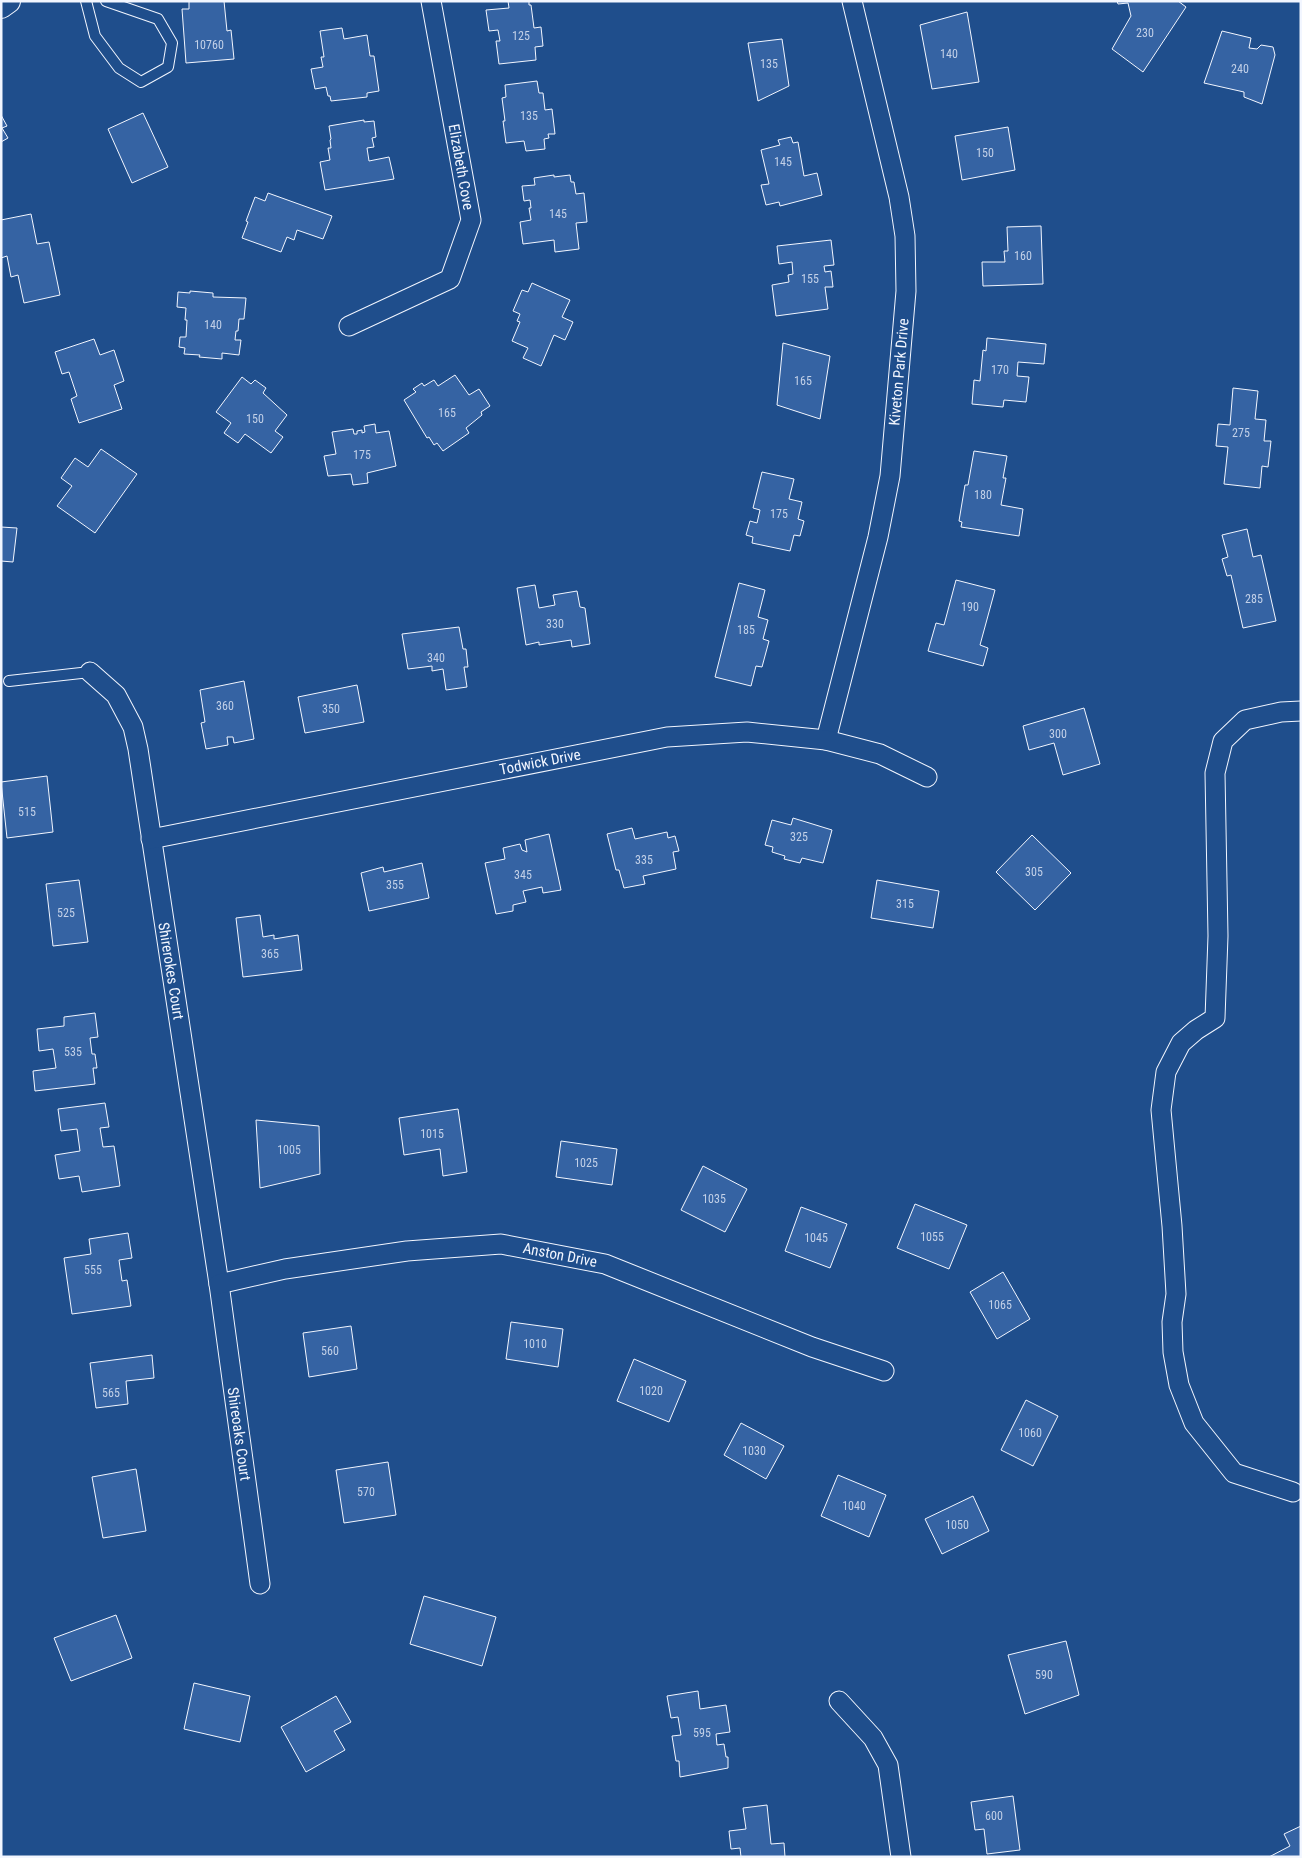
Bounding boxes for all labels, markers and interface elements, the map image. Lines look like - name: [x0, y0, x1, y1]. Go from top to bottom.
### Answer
- house number: 230: [1136, 26, 1154, 40]
- house number: 125: [512, 29, 530, 43]
- house number: 10760: [194, 38, 224, 52]
- house number: 140: [940, 47, 958, 61]
- house number: 135: [760, 57, 778, 71]
- house number: 240: [1231, 62, 1249, 76]
- house number: 135: [520, 109, 538, 123]
- street label: Elizabeth Cove: [445, 123, 477, 211]
- house number: 150: [976, 146, 994, 160]
- house number: 145: [774, 155, 792, 169]
- house number: 145: [549, 207, 567, 221]
- house number: 160: [1014, 249, 1032, 263]
- house number: 155: [801, 272, 819, 286]
- house number: 140: [204, 318, 222, 332]
- street label: Kiveton Park Drive: [885, 318, 913, 426]
- house number: 170: [991, 363, 1009, 377]
- house number: 165: [794, 374, 812, 388]
- house number: 165: [438, 406, 456, 420]
- house number: 150: [246, 412, 264, 426]
- house number: 275: [1232, 426, 1250, 440]
- house number: 175: [353, 448, 371, 462]
- house number: 180: [974, 488, 992, 502]
- house number: 175: [770, 507, 788, 521]
- house number: 285: [1245, 592, 1263, 606]
- house number: 190: [961, 600, 979, 614]
- house number: 330: [546, 617, 564, 631]
- house number: 185: [737, 623, 755, 637]
- house number: 340: [427, 651, 445, 665]
- house number: 360: [216, 699, 234, 713]
- house number: 350: [322, 702, 340, 716]
- house number: 300: [1049, 727, 1067, 741]
- street label: Todwick Drive: [498, 745, 582, 779]
- house number: 515: [18, 805, 36, 819]
- house number: 325: [790, 830, 808, 844]
- house number: 335: [635, 853, 653, 867]
- house number: 305: [1025, 865, 1043, 879]
- house number: 345: [514, 868, 532, 882]
- house number: 355: [386, 878, 404, 892]
- house number: 315: [896, 897, 914, 911]
- house number: 525: [57, 906, 75, 920]
- street label: Shirerokes Court: [154, 921, 188, 1021]
- house number: 365: [261, 947, 279, 961]
- house number: 535: [64, 1045, 82, 1059]
- house number: 1015: [420, 1127, 444, 1141]
- house number: 1005: [277, 1143, 301, 1157]
- house number: 1025: [574, 1156, 598, 1170]
- house number: 1035: [702, 1192, 726, 1206]
- house number: 1055: [920, 1230, 944, 1244]
- house number: 1045: [804, 1231, 828, 1245]
- street label: Anston Drive: [521, 1239, 599, 1271]
- house number: 555: [84, 1263, 102, 1277]
- house number: 1065: [988, 1298, 1012, 1312]
- house number: 1010: [523, 1337, 547, 1351]
- house number: 560: [321, 1344, 339, 1358]
- house number: 1020: [639, 1384, 663, 1398]
- house number: 565: [102, 1386, 120, 1400]
- street label: Shireoaks Court: [224, 1386, 254, 1482]
- house number: 1060: [1018, 1426, 1042, 1440]
- house number: 1030: [742, 1444, 766, 1458]
- house number: 570: [357, 1485, 375, 1499]
- house number: 1040: [842, 1499, 866, 1513]
- house number: 1050: [945, 1518, 969, 1532]
- house number: 590: [1035, 1668, 1053, 1682]
- house number: 595: [693, 1726, 711, 1740]
- house number: 600: [985, 1809, 1003, 1823]

